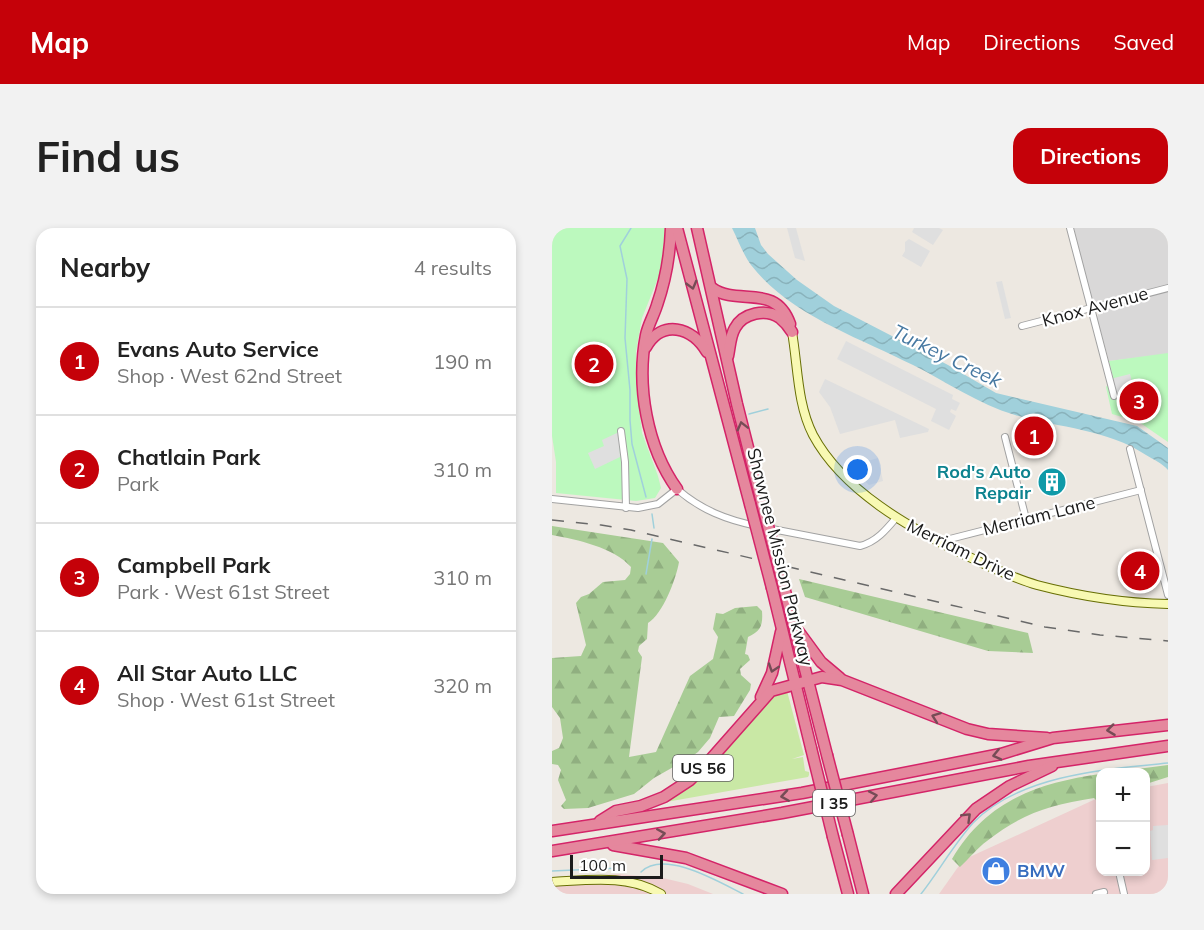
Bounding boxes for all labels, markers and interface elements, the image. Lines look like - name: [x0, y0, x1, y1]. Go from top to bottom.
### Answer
- text: Map: [30, 25, 89, 60]
- text: Map: [907, 29, 950, 55]
- text: Directions: [983, 29, 1080, 55]
- text: Saved: [1113, 29, 1174, 55]
- button: Directions: [1013, 128, 1168, 184]
- text: Find us: [36, 130, 180, 183]
- text: Nearby: [60, 251, 150, 284]
- text: 4 results: [414, 255, 492, 280]
- one-way arrow: [685, 279, 698, 289]
- street label: Knox Avenue: [1039, 281, 1151, 332]
- water label: Turkey Creek: [888, 318, 1007, 393]
- text: Evans Auto Service: [117, 335, 319, 363]
- pin: 2: [574, 342, 614, 386]
- text: 1: [74, 349, 86, 374]
- text: 190 m: [433, 349, 492, 374]
- text: Shop · West 62nd Street: [117, 363, 342, 388]
- pin: 3: [1120, 378, 1158, 423]
- pin: 1: [1014, 414, 1054, 458]
- one-way arrow: [737, 421, 750, 431]
- text: Chatlain Park: [117, 443, 260, 471]
- street label: Shawnee Mission Parkway: [742, 446, 819, 669]
- your location: [843, 455, 872, 484]
- text: 2: [74, 457, 86, 482]
- text: 310 m: [433, 457, 492, 482]
- place label: Rod's Auto Repair: [937, 460, 1032, 504]
- building icon: Rod's Auto Repair: [1036, 466, 1068, 498]
- text: Park: [117, 471, 159, 496]
- street label: Merriam Lane: [980, 490, 1097, 541]
- street label: Merriam Drive: [903, 513, 1019, 586]
- pin: 4: [1120, 548, 1160, 594]
- text: Campbell Park: [117, 551, 271, 579]
- text: 3: [74, 565, 86, 590]
- text: 310 m: [433, 565, 492, 590]
- text: Park · West 61st Street: [117, 579, 330, 604]
- text: All Star Auto LLC: [117, 659, 298, 687]
- one-way arrow: [768, 662, 780, 673]
- text: 4: [74, 673, 86, 698]
- text: 320 m: [433, 673, 492, 698]
- text: Shop · West 61st Street: [117, 687, 335, 712]
- one-way arrow: [931, 712, 942, 724]
- one-way arrow: [1106, 724, 1115, 736]
- one-way arrow: [992, 747, 1002, 760]
- road number: US 56: [673, 755, 733, 781]
- map controls: [1096, 768, 1150, 876]
- button: +: [1096, 768, 1150, 822]
- one-way arrow: [781, 789, 790, 801]
- road number: I 35: [813, 790, 855, 816]
- one-way arrow: [868, 790, 878, 803]
- one-way arrow: [959, 814, 970, 825]
- button: −: [1096, 822, 1150, 876]
- one-way arrow: [656, 828, 665, 840]
- scale bar: [570, 852, 663, 880]
- text: 100 m: [579, 855, 626, 875]
- shop icon: BMW: [980, 855, 1012, 887]
- place label: BMW: [1017, 859, 1065, 882]

